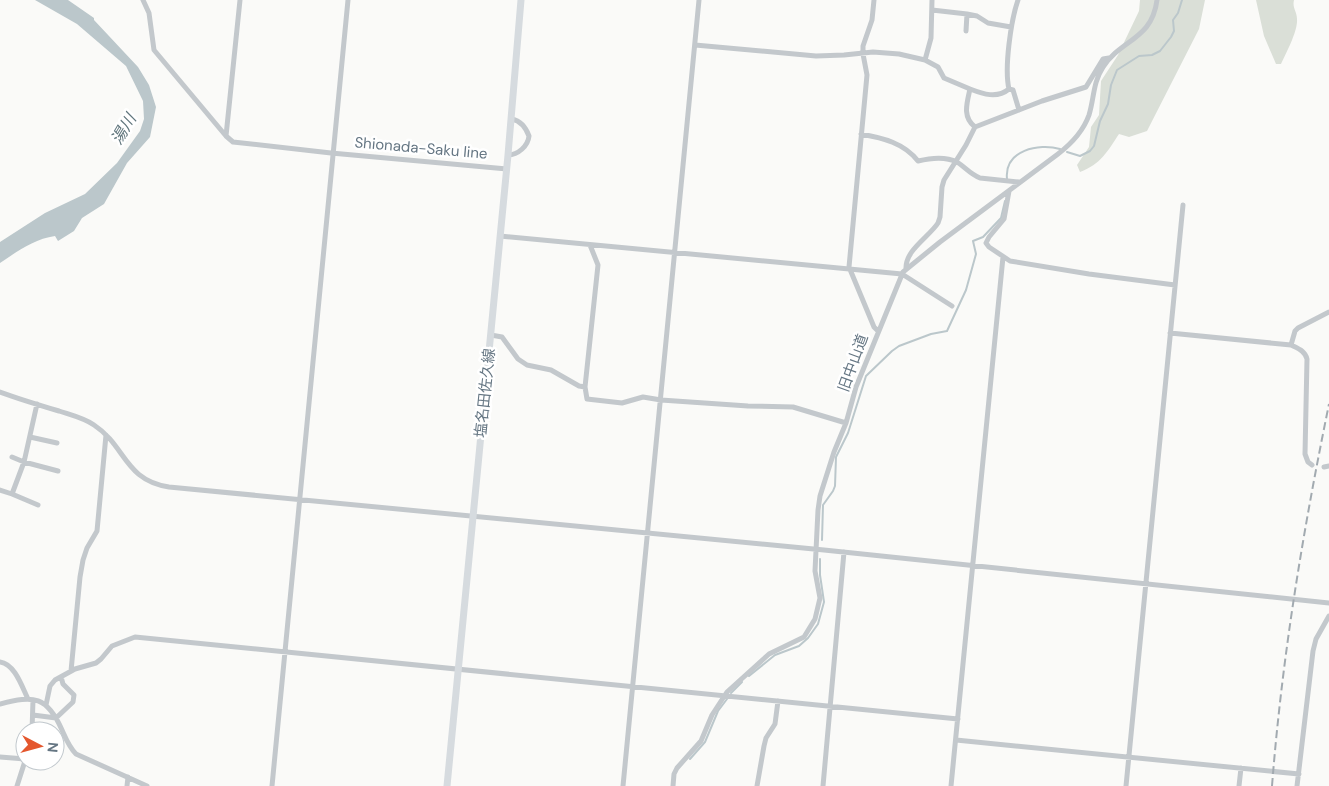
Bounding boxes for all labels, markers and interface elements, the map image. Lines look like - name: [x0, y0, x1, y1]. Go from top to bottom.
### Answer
- water label: 湯川: [106, 108, 142, 148]
- street label: Shionada-Saku line: [354, 132, 488, 164]
- street label: 旧中山道: [833, 331, 873, 395]
- street label: 塩名田佐久線: [470, 347, 500, 439]
- north arrow: [15, 721, 65, 771]
- text: N: [43, 741, 62, 753]

